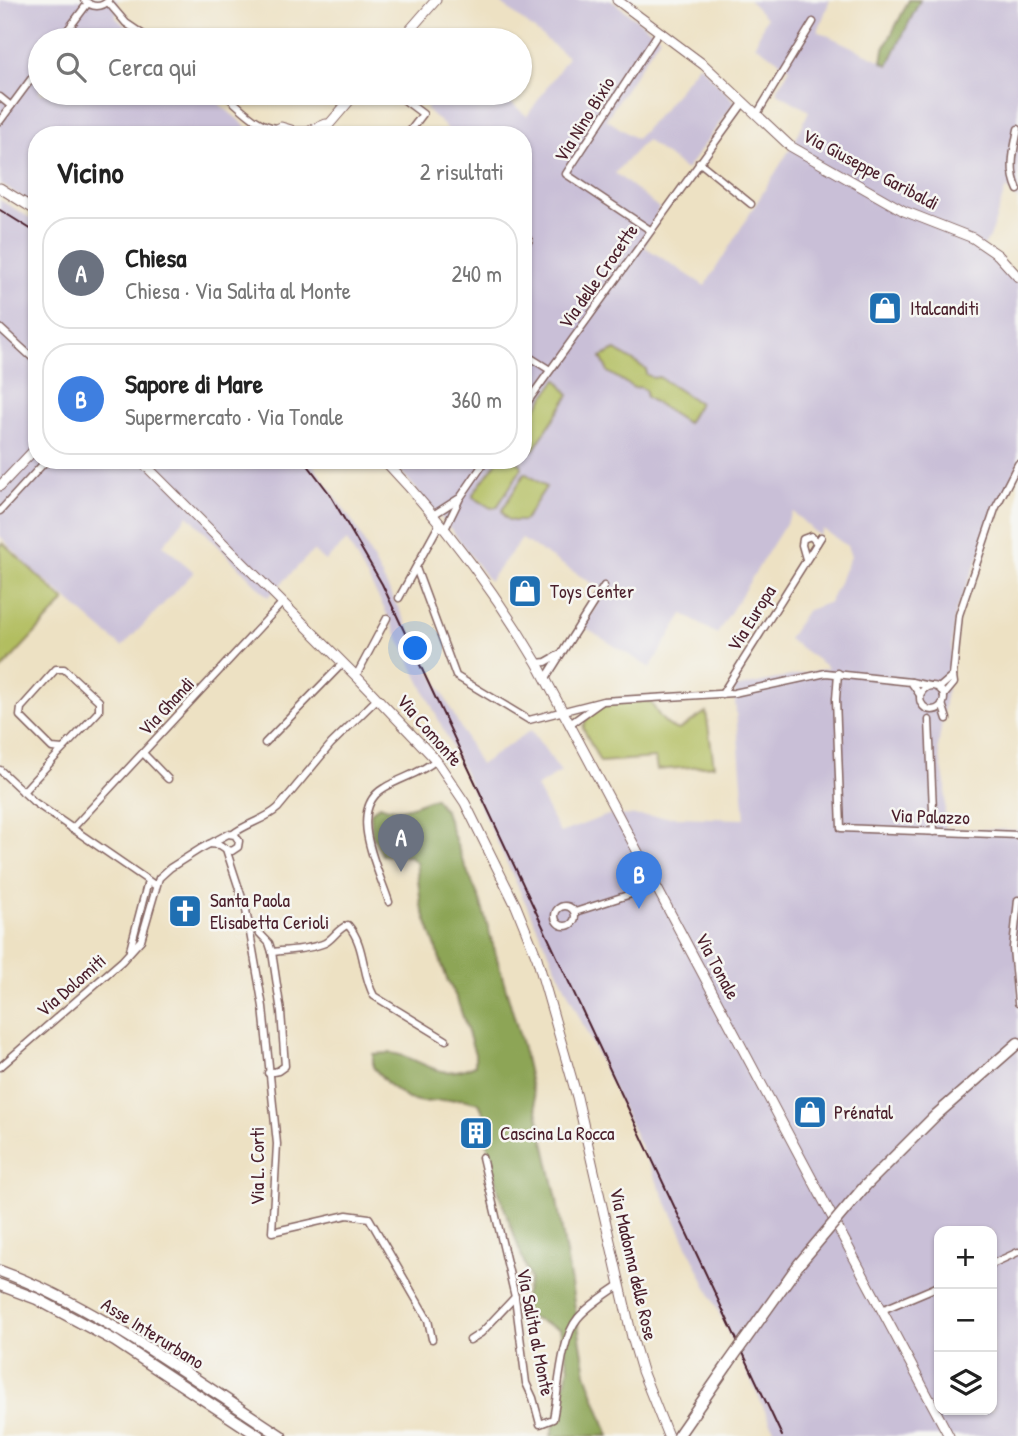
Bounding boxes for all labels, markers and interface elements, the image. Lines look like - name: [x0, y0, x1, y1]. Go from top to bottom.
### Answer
- search box: [28, 28, 532, 105]
- icon: search: [52, 48, 90, 86]
- text: Cerca qui: [108, 49, 197, 84]
- street label: Via Nino Bixio: [548, 71, 621, 167]
- street label: Via Giuseppe Garibaldi: [798, 122, 944, 216]
- text: Vicino: [56, 152, 124, 192]
- text: 2 risultati: [420, 156, 504, 187]
- street label: Via delle Crocette: [552, 218, 644, 334]
- text: Chiesa: [125, 240, 187, 275]
- text: A: [75, 258, 87, 289]
- text: 240 m: [451, 258, 502, 289]
- text: Chiesa · Via Salita al Monte: [125, 275, 351, 306]
- shop icon: Italcanditi: [866, 289, 904, 327]
- place label: Italcanditi: [910, 295, 979, 321]
- text: Sapore di Mare: [125, 366, 263, 401]
- text: B: [75, 384, 87, 415]
- text: 360 m: [451, 384, 502, 415]
- text: Supermercato · Via Tonale: [125, 401, 344, 432]
- shop icon: Toys Center: [506, 572, 544, 610]
- place label: Toys Center: [550, 578, 635, 604]
- street label: Via Europa: [721, 580, 782, 656]
- your location: [398, 631, 432, 665]
- street label: Via Ghandi: [132, 671, 200, 741]
- street label: Via Comonte: [391, 688, 469, 772]
- street label: Via Palazzo: [890, 802, 971, 830]
- pin: A: [378, 814, 424, 872]
- pin: B: [616, 851, 662, 909]
- place label: Santa Paola Elisabetta Cerioli: [210, 887, 329, 935]
- church icon: Santa Paola Elisabetta Cerioli: [166, 892, 204, 930]
- street label: Via Tonale: [690, 928, 747, 1004]
- street label: Via Dolomiti: [31, 948, 111, 1022]
- shop icon: Prénatal: [791, 1093, 829, 1131]
- place label: Prénatal: [834, 1099, 894, 1125]
- building icon: Cascina La Rocca: [457, 1114, 495, 1152]
- place label: Cascina La Rocca: [500, 1120, 615, 1146]
- street label: Via L. Corti: [244, 1127, 270, 1205]
- street label: Via Madonna delle Rose: [604, 1185, 664, 1343]
- map controls: [934, 1226, 997, 1415]
- button: +: [934, 1226, 997, 1289]
- street label: Via Salita al Monte: [511, 1266, 561, 1398]
- button: −: [934, 1289, 997, 1352]
- street label: Asse Interurbano: [97, 1291, 210, 1375]
- button: layers: [934, 1352, 997, 1415]

